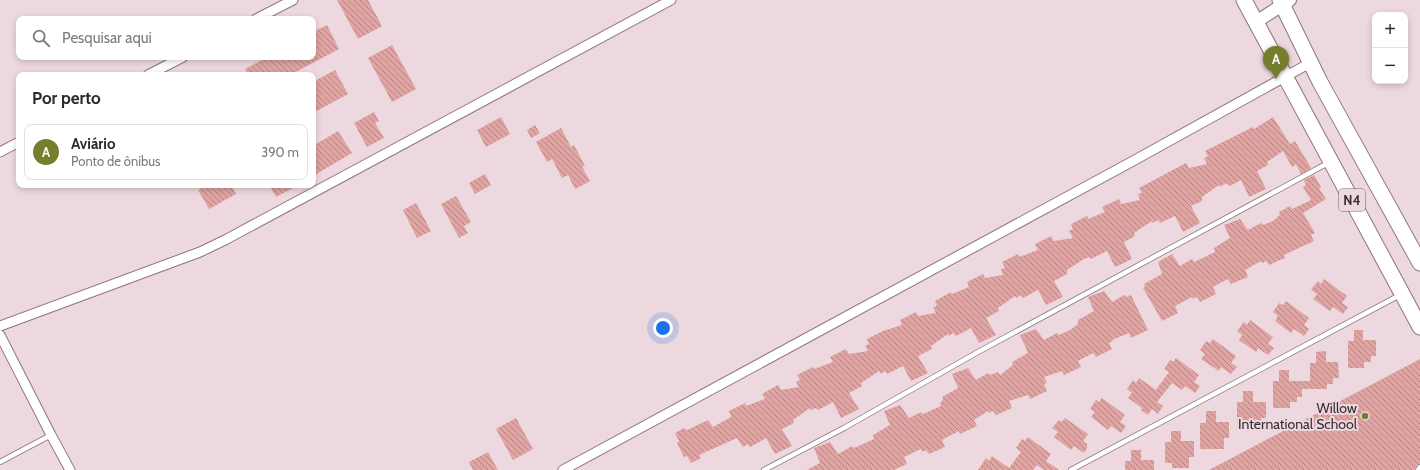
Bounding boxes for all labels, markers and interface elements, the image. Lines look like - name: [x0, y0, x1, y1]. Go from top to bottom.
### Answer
- map controls: [1372, 12, 1408, 84]
- button: +: [1372, 12, 1408, 48]
- search box: [16, 16, 316, 60]
- icon: search: [30, 27, 52, 49]
- text: Pesquisar aqui: [62, 29, 152, 47]
- pin: A: [1263, 46, 1289, 79]
- button: −: [1372, 48, 1408, 84]
- text: Por perto: [32, 88, 101, 108]
- text: Aviário: [71, 135, 115, 153]
- text: A: [42, 144, 50, 160]
- text: 390 m: [261, 144, 299, 160]
- text: Ponto de ônibus: [71, 153, 160, 169]
- road number: N4: [1339, 189, 1365, 211]
- your location: [653, 318, 673, 338]
- place label: Willow International School: [1238, 399, 1358, 433]
- marker: Willow International School: [1360, 411, 1370, 421]

